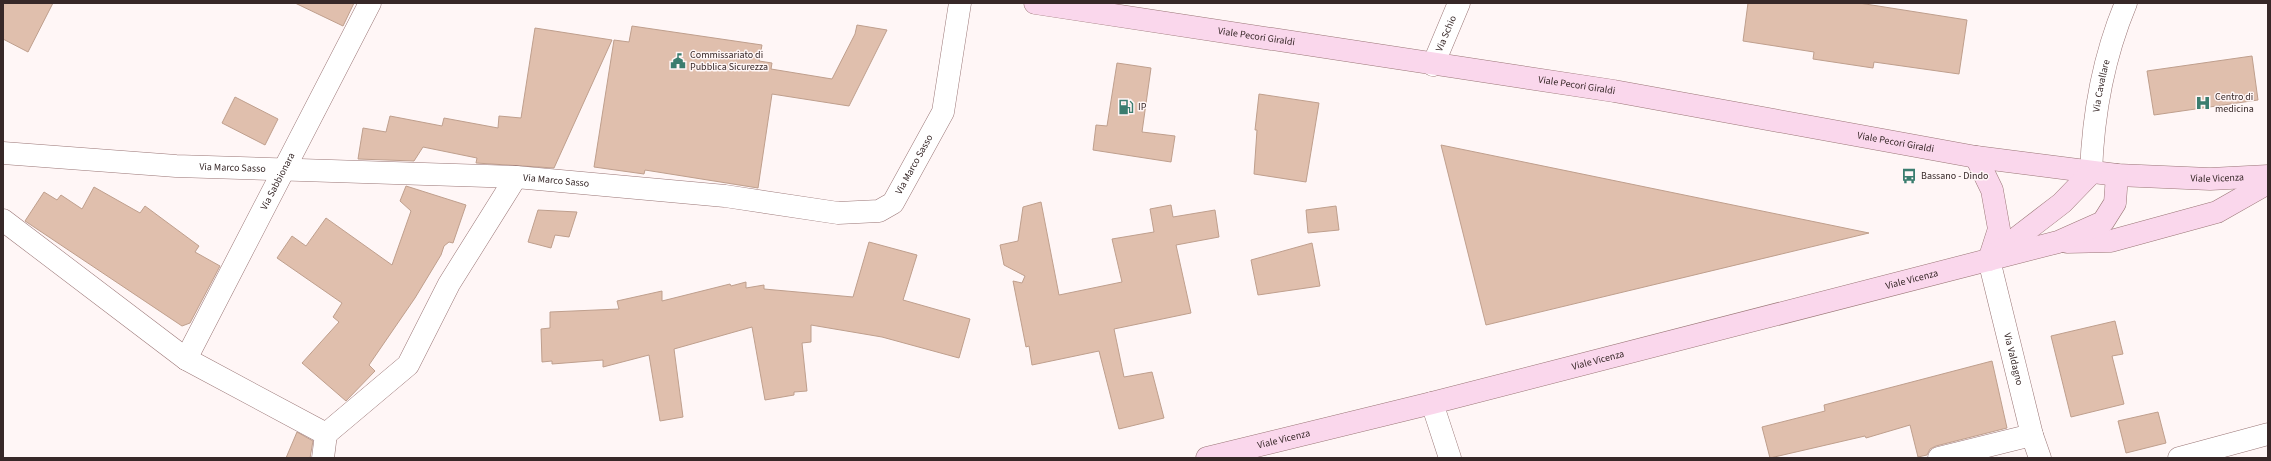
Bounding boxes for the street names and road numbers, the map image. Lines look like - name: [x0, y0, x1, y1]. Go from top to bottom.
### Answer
- street label: Via Schio: [1432, 13, 1460, 54]
- street label: Viale Pecori Giraldi: [1217, 24, 1296, 49]
- street label: Via Cavallare: [2089, 58, 2114, 113]
- street label: Viale Pecori Giraldi: [1537, 73, 1617, 98]
- street label: Viale Pecori Giraldi: [1856, 128, 1935, 156]
- street label: Via Marco Sasso: [892, 132, 936, 197]
- street label: Via Sabbionara: [257, 150, 298, 212]
- street label: Via Marco Sasso: [199, 160, 266, 176]
- street label: Viale Vicenza: [2190, 170, 2244, 186]
- street label: Via Marco Sasso: [522, 171, 590, 191]
- street label: Viale Vicenza: [1884, 266, 1940, 293]
- street label: Via Valdagno: [2000, 331, 2027, 387]
- street label: Viale Vicenza: [1570, 347, 1626, 374]
- street label: Viale Vicenza: [1256, 426, 1311, 452]

